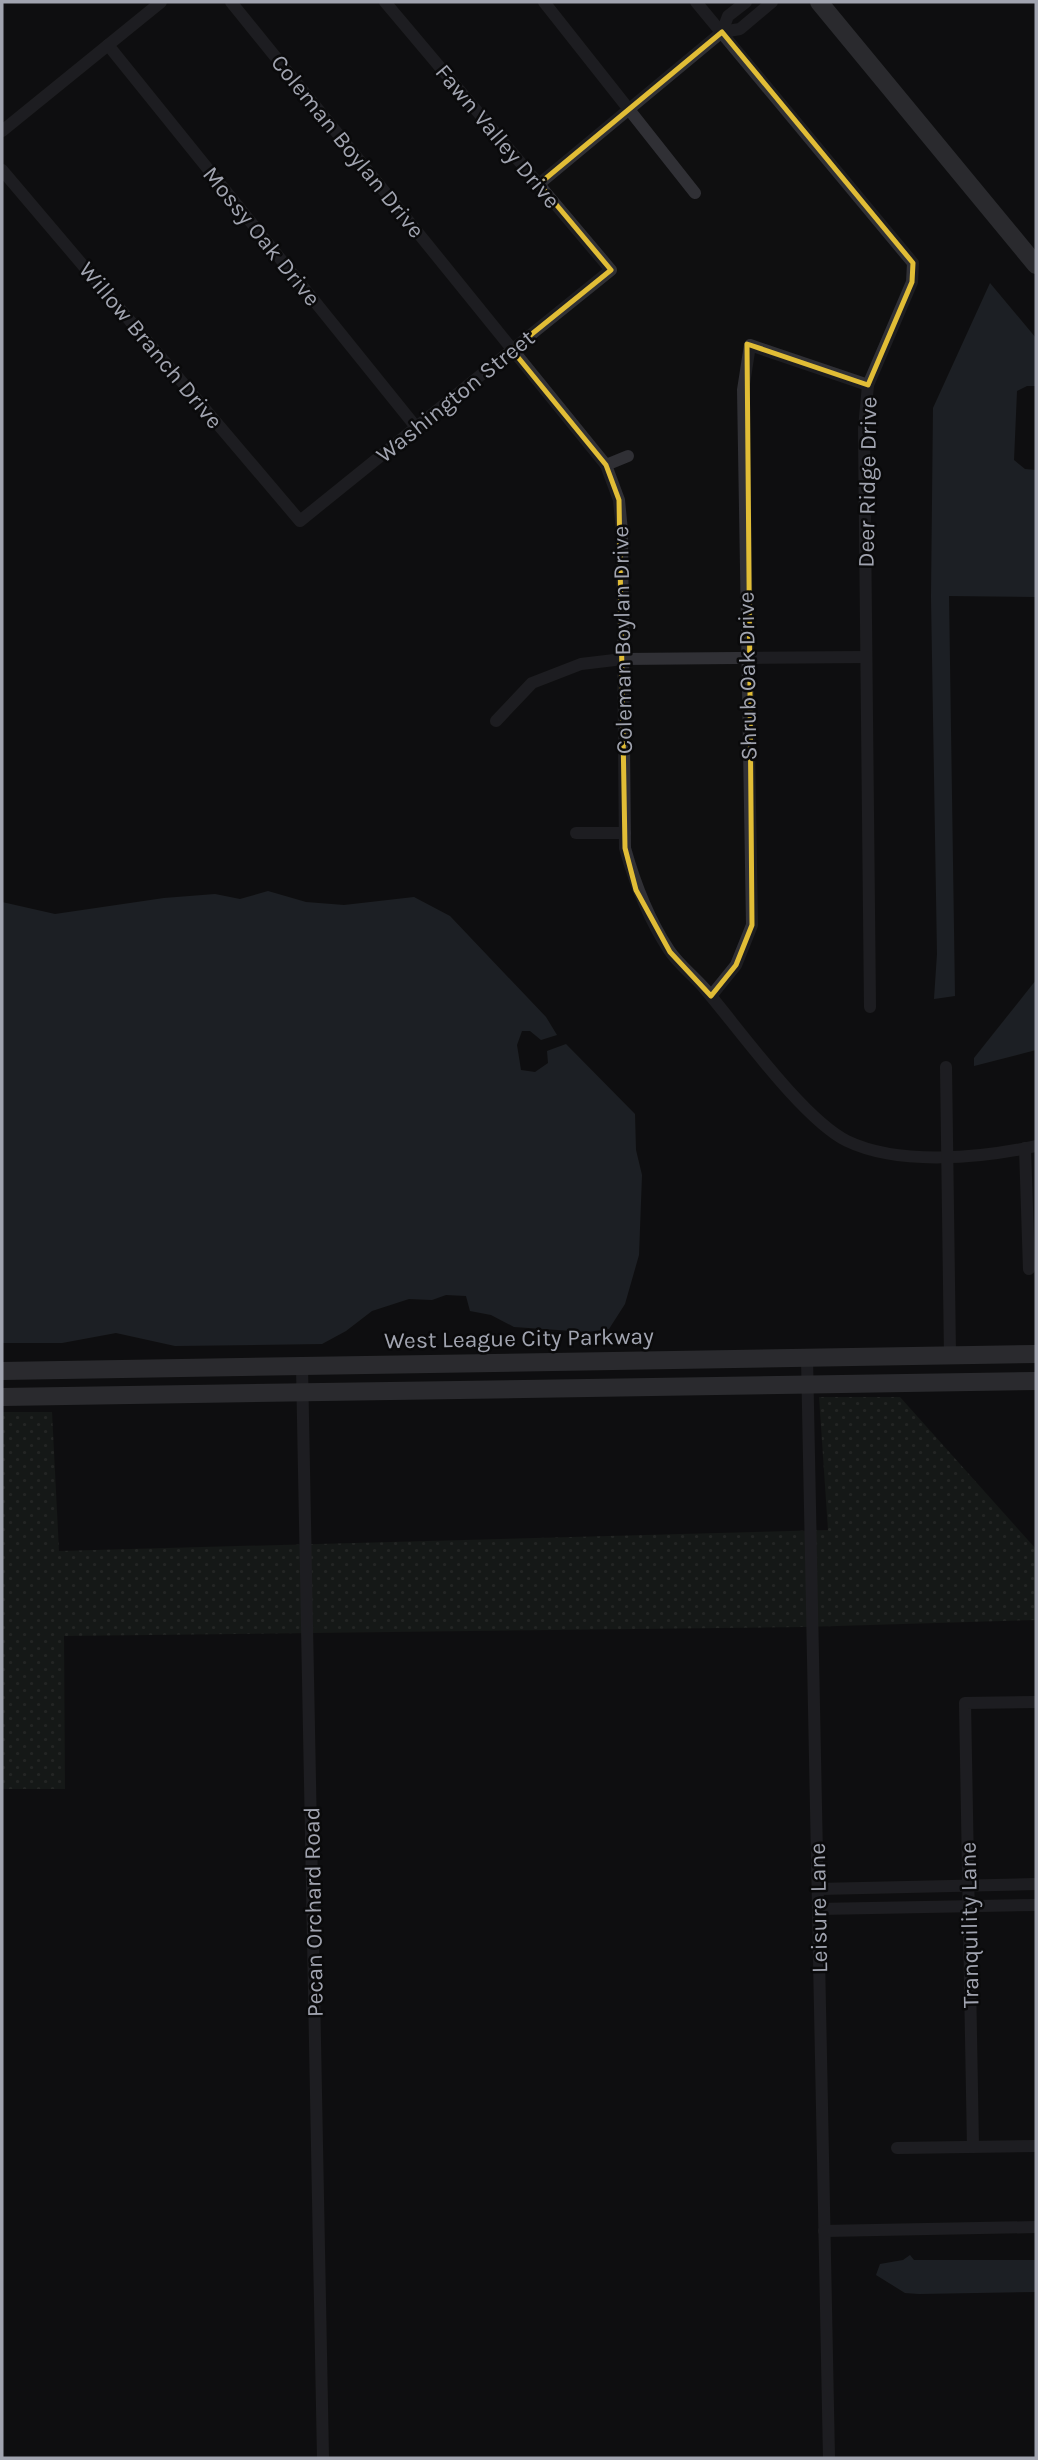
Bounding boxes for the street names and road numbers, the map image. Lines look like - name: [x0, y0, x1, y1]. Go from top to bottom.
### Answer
- street label: Coleman Boylan Drive: [265, 49, 430, 243]
- street label: Fawn Valley Drive: [430, 59, 566, 214]
- street label: Mossy Oak Drive: [197, 161, 326, 311]
- street label: Willow Branch Drive: [73, 257, 228, 434]
- street label: Washington Street: [371, 324, 540, 469]
- street label: Deer Ridge Drive: [853, 396, 882, 568]
- street label: Coleman Boylan Drive: [607, 526, 638, 754]
- street label: Shrub Oak Drive: [733, 591, 762, 761]
- street label: West League City Parkway: [384, 1323, 654, 1354]
- street label: Pecan Orchard Road: [298, 1807, 329, 2017]
- street label: Tranquility Lane: [955, 1842, 984, 2008]
- street label: Leisure Lane: [804, 1843, 833, 1973]

